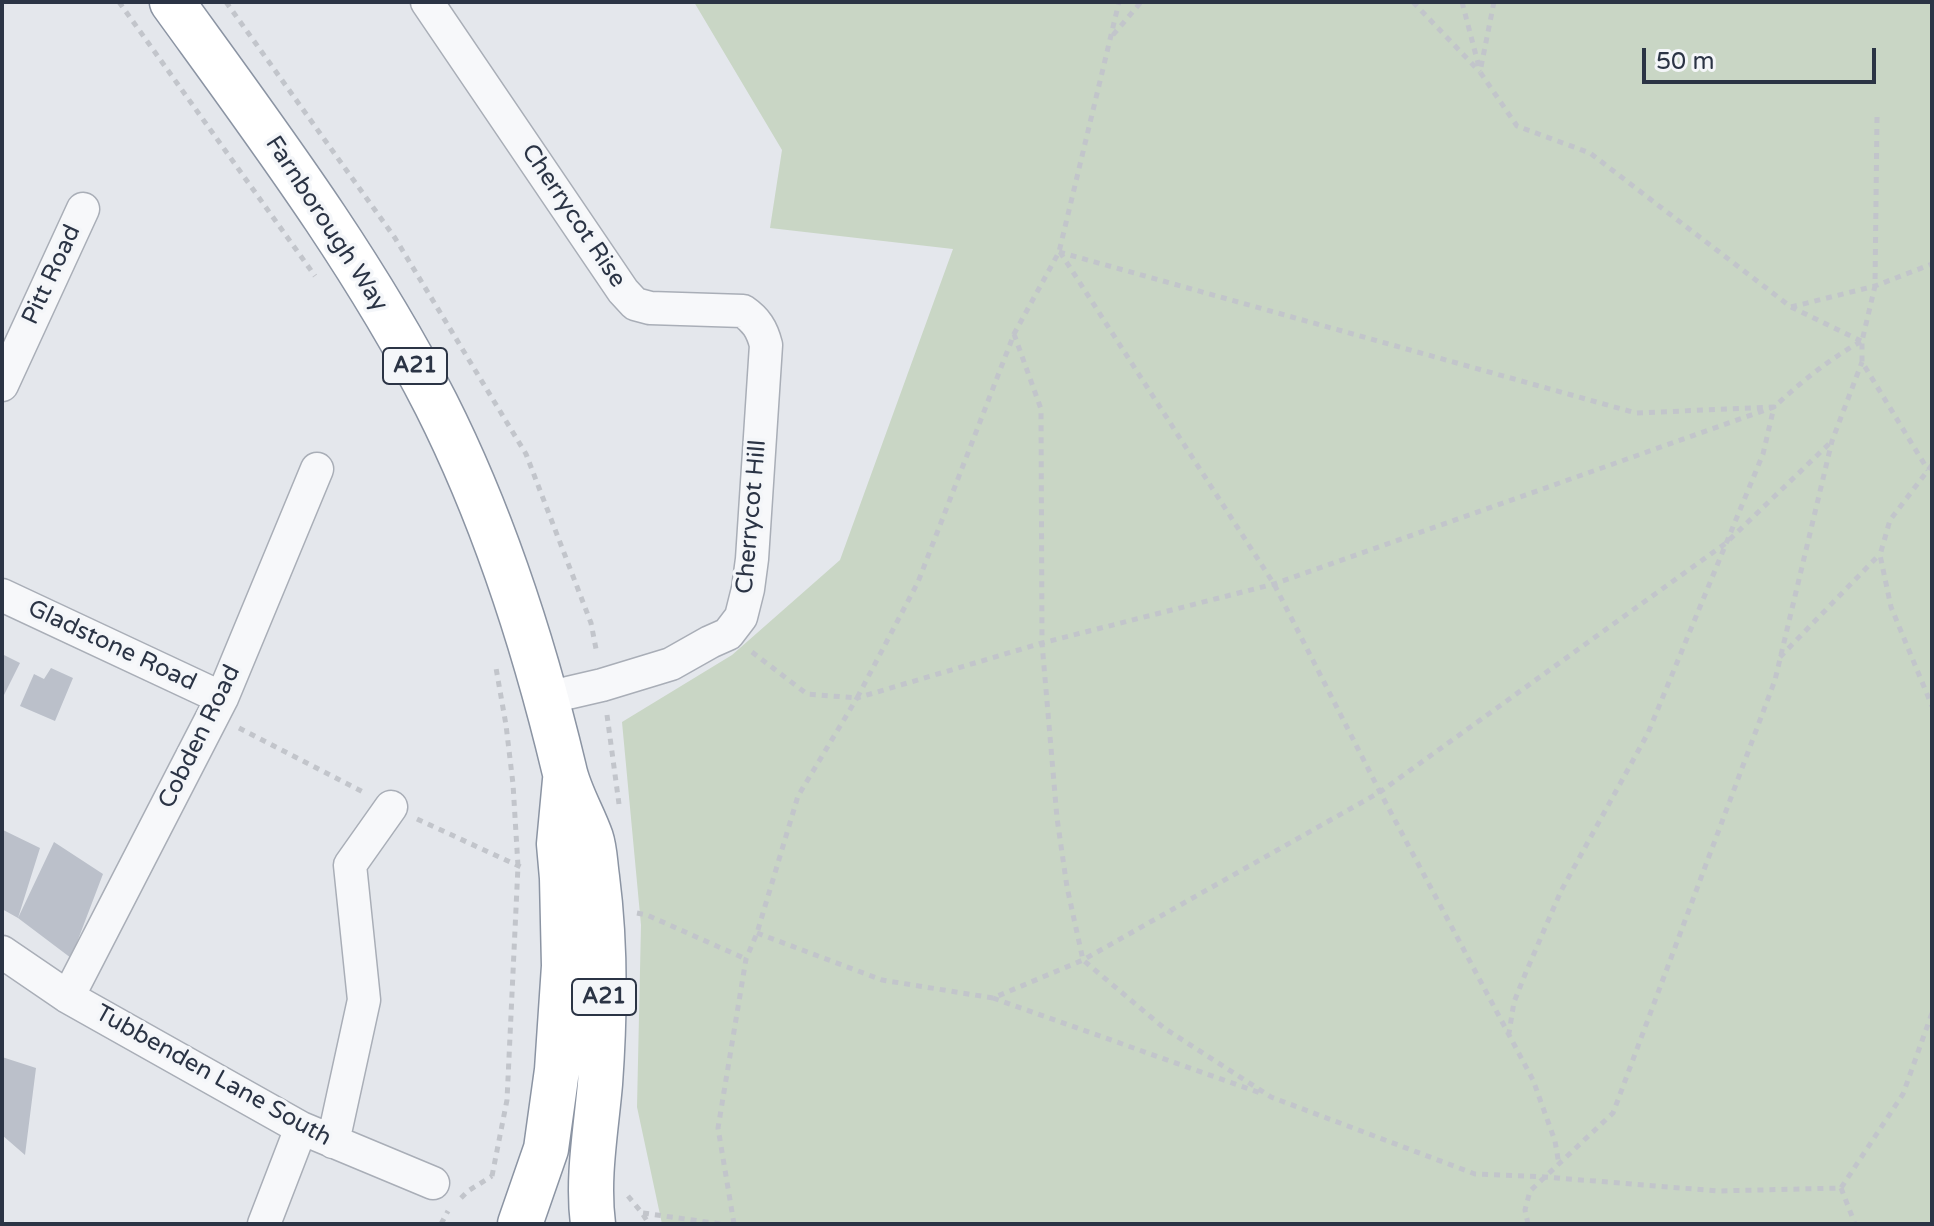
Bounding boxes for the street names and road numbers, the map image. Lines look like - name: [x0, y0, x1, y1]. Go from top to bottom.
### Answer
- street label: Farnborough Way: [259, 131, 393, 317]
- street label: Cherrycot Rise: [514, 139, 632, 293]
- street label: Pitt Road: [16, 221, 88, 329]
- road number: A21: [383, 348, 447, 384]
- street label: Cherrycot Hill: [731, 439, 773, 595]
- street label: Gladstone Road: [23, 594, 201, 698]
- street label: Cobden Road: [153, 661, 247, 813]
- road number: A21: [572, 979, 636, 1015]
- street label: Tubbenden Lane South: [90, 999, 336, 1153]

